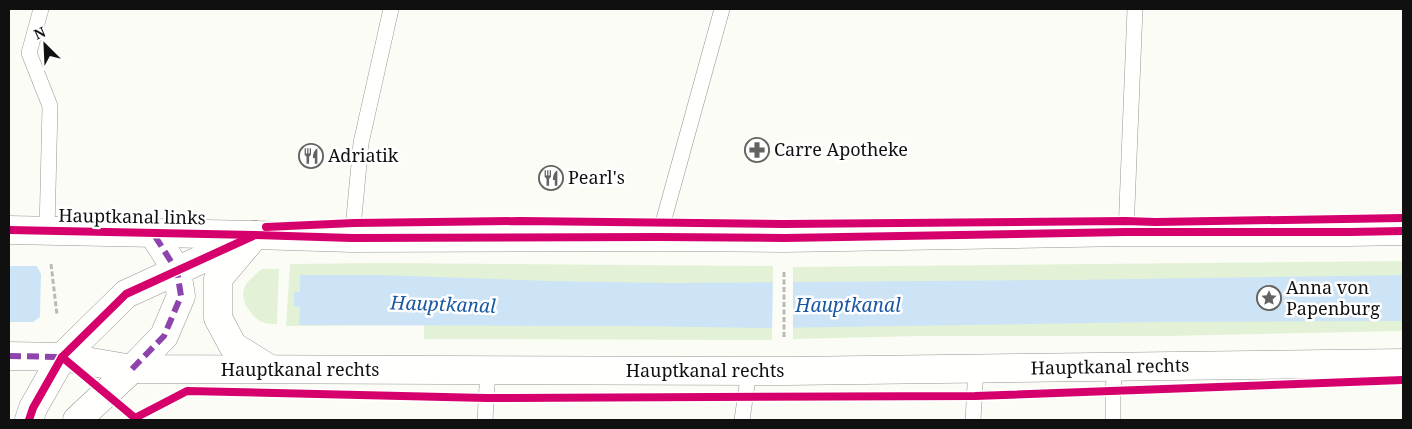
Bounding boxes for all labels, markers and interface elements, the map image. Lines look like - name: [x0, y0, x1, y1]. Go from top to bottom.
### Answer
- north arrow: [20, 20, 70, 70]
- text: N: [31, 22, 48, 44]
- pharmacy icon: Carre Apotheke: [744, 137, 770, 163]
- place label: Carre Apotheke: [774, 137, 908, 161]
- restaurant icon: Adriatik: [298, 143, 324, 169]
- place label: Adriatik: [328, 143, 399, 167]
- restaurant icon: Pearl's: [538, 165, 564, 191]
- place label: Pearl's: [568, 165, 625, 189]
- street label: Hauptkanal links: [58, 203, 206, 229]
- place label: Anna von Papenburg: [1286, 275, 1380, 320]
- place icon: Anna von Papenburg: [1256, 285, 1282, 311]
- water label: Hauptkanal: [389, 289, 496, 319]
- water label: Hauptkanal: [794, 292, 901, 318]
- street label: Hauptkanal rechts: [1030, 353, 1190, 379]
- street label: Hauptkanal rechts: [221, 357, 379, 381]
- street label: Hauptkanal rechts: [626, 358, 784, 382]

